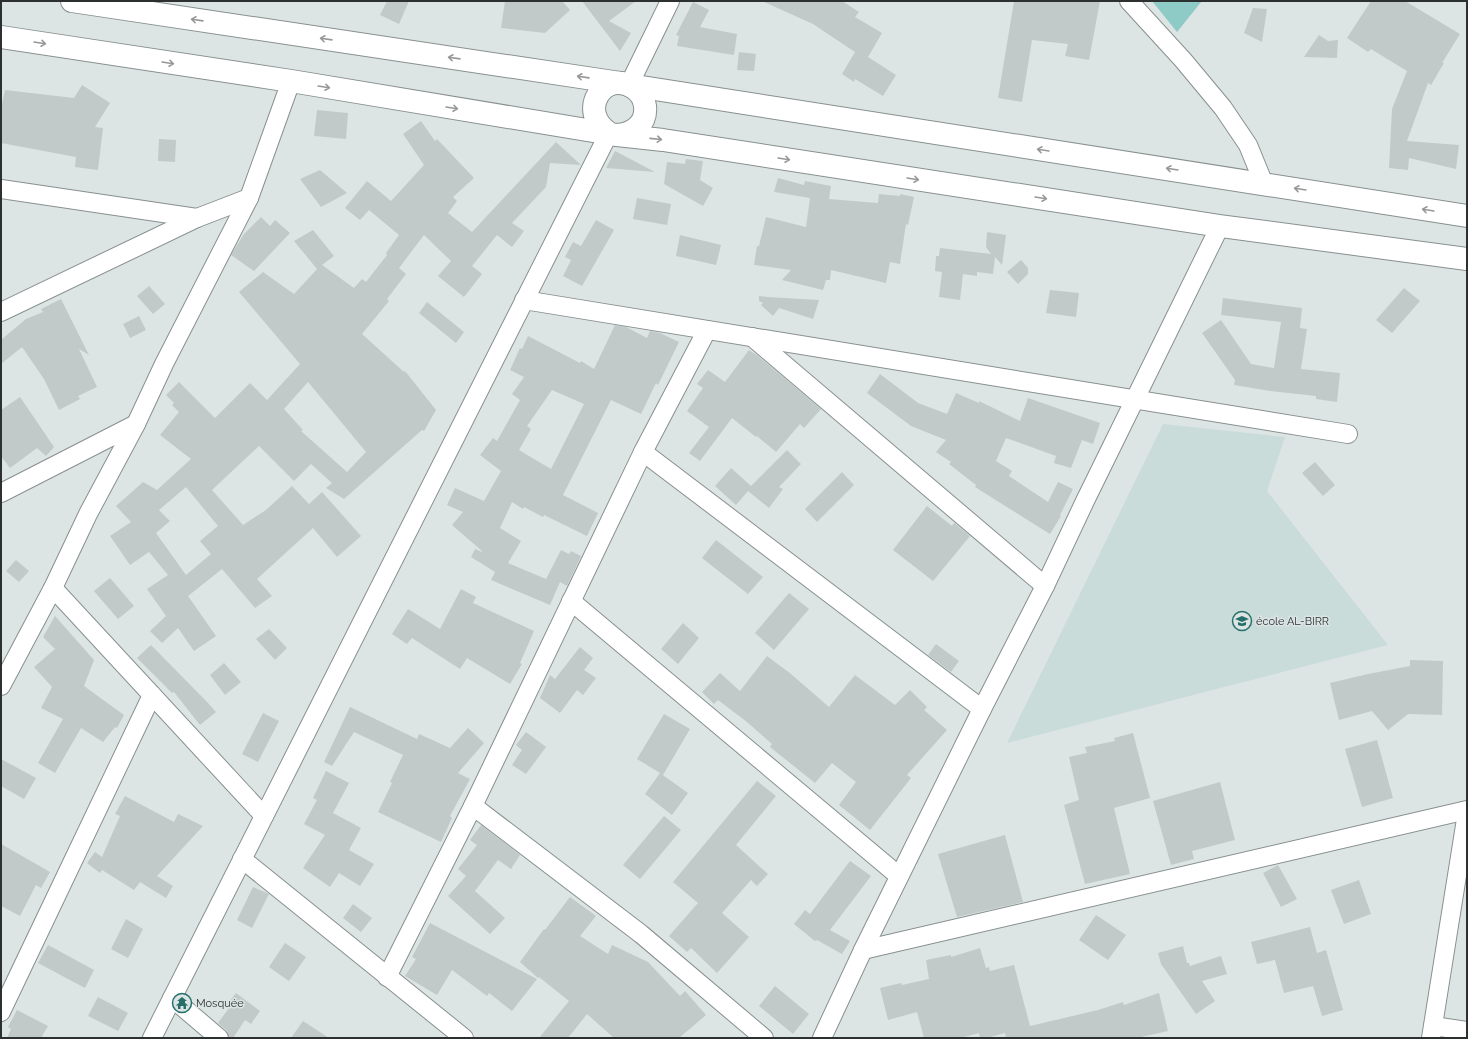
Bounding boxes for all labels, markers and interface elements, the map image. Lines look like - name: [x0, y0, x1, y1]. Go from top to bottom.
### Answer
- one-way arrow: [191, 16, 204, 24]
- one-way arrow: [320, 35, 333, 43]
- one-way arrow: [33, 39, 46, 47]
- one-way arrow: [448, 54, 461, 62]
- one-way arrow: [161, 59, 174, 67]
- one-way arrow: [577, 73, 590, 81]
- one-way arrow: [317, 83, 330, 91]
- one-way arrow: [446, 104, 459, 112]
- one-way arrow: [649, 136, 662, 143]
- one-way arrow: [1037, 146, 1050, 154]
- one-way arrow: [777, 155, 790, 163]
- one-way arrow: [1166, 165, 1179, 173]
- one-way arrow: [906, 175, 919, 183]
- one-way arrow: [1294, 185, 1307, 193]
- one-way arrow: [1034, 194, 1047, 202]
- one-way arrow: [1422, 206, 1435, 214]
- school or university icon: école AL-BIRR: [1231, 610, 1253, 632]
- place label: école AL-BIRR: [1256, 615, 1329, 628]
- temple icon: Mosquée: [171, 992, 193, 1014]
- place label: Mosquée: [196, 997, 244, 1010]

